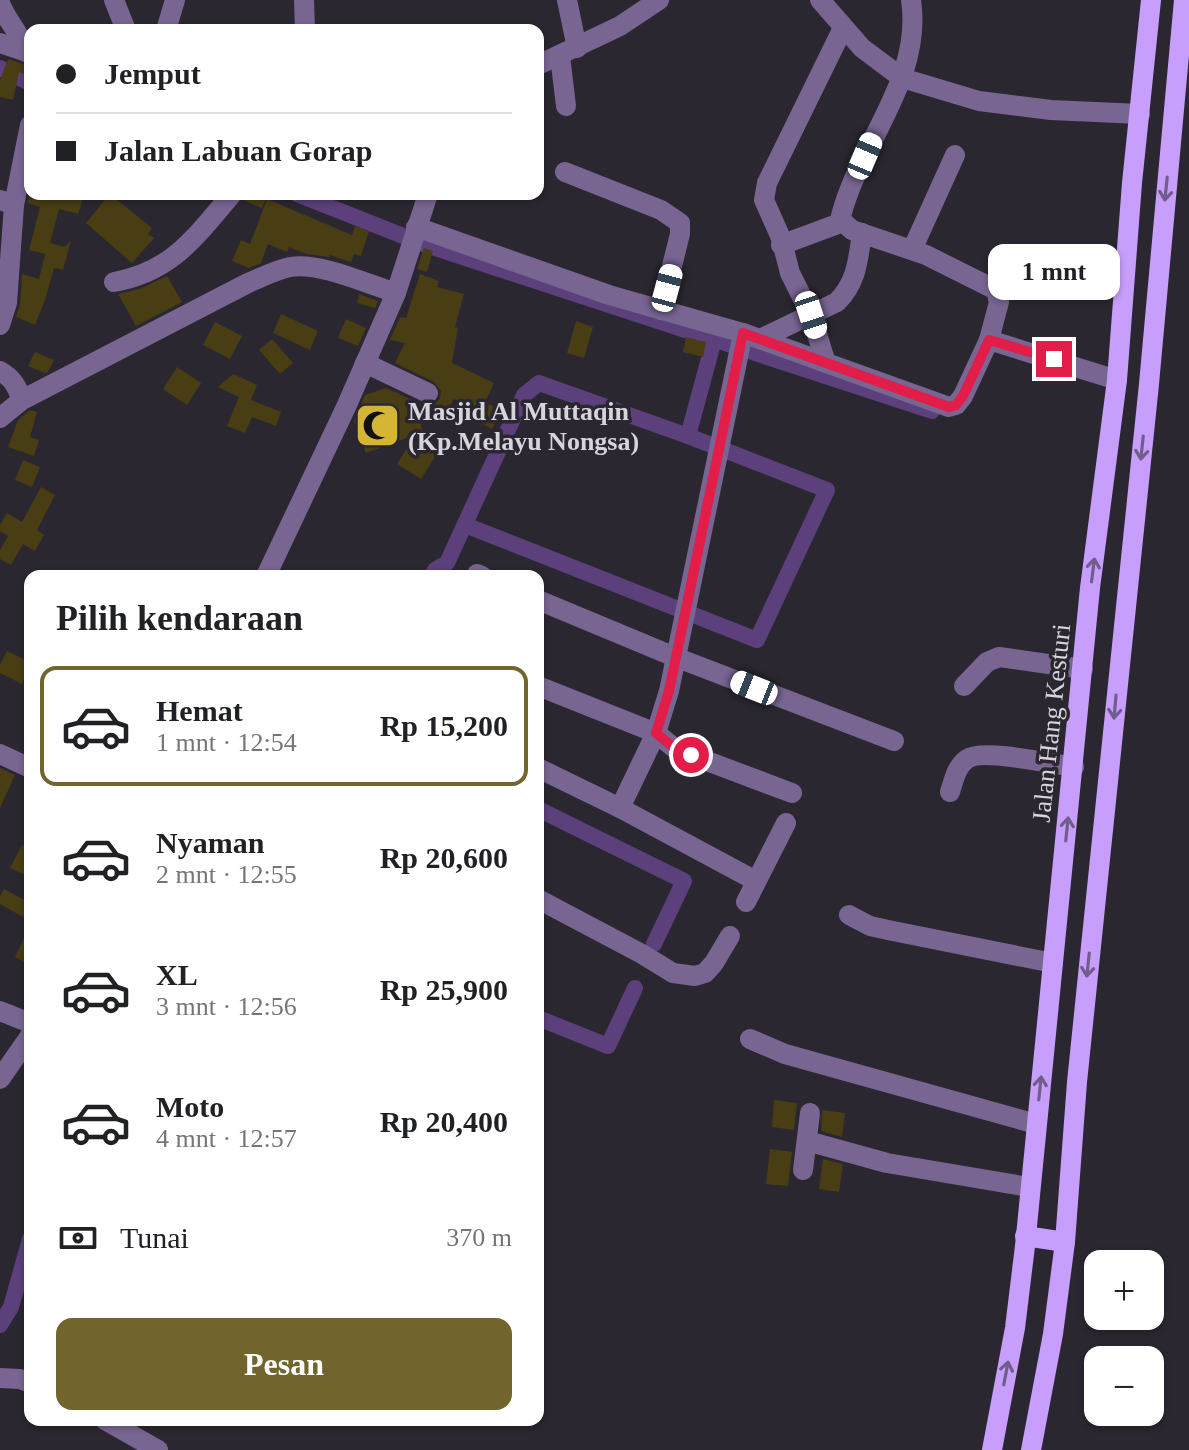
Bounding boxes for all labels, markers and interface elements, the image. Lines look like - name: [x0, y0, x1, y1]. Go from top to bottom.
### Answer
- text: Jemput: [104, 57, 201, 90]
- car: [845, 129, 885, 183]
- text: Jalan Labuan Gorap: [104, 134, 372, 167]
- one-way arrow: [1159, 175, 1174, 202]
- callout: 1 mnt: [988, 243, 1120, 299]
- text: 1 mnt: [1022, 257, 1086, 286]
- car: [649, 262, 685, 314]
- car: [792, 288, 830, 342]
- route end: [1036, 341, 1072, 377]
- place label: Masjid Al Muttaqin (Kp.Melayu Nongsa): [408, 397, 639, 456]
- mosque icon: Masjid Al Muttaqin (Kp.Melayu Nongsa): [353, 402, 401, 450]
- one-way arrow: [1134, 434, 1149, 461]
- one-way arrow: [1085, 557, 1100, 584]
- text: Pilih kendaraan: [56, 598, 303, 638]
- street label: Jalan Hang Kesturi: [1027, 622, 1076, 824]
- car: [727, 668, 781, 708]
- icon: car: [60, 690, 132, 762]
- one-way arrow: [1107, 693, 1122, 719]
- text: Hemat: [156, 694, 243, 727]
- text: Rp 15,200: [380, 709, 508, 742]
- text: 1 mnt · 12:54: [156, 728, 297, 757]
- route start: [673, 737, 709, 773]
- one-way arrow: [1060, 816, 1075, 843]
- icon: car: [60, 822, 132, 894]
- text: Nyaman: [156, 826, 264, 859]
- text: Rp 20,600: [380, 841, 508, 874]
- text: 2 mnt · 12:55: [156, 860, 297, 889]
- one-way arrow: [1081, 951, 1096, 978]
- icon: car: [60, 954, 132, 1026]
- text: XL: [156, 958, 198, 991]
- text: Rp 25,900: [380, 973, 508, 1006]
- text: 3 mnt · 12:56: [156, 992, 297, 1021]
- one-way arrow: [1033, 1075, 1048, 1101]
- icon: car: [60, 1086, 132, 1158]
- text: Moto: [156, 1090, 224, 1123]
- text: Rp 20,400: [380, 1105, 508, 1138]
- text: 4 mnt · 12:57: [156, 1124, 297, 1153]
- icon: cash: [56, 1216, 100, 1260]
- text: Tunai: [120, 1221, 189, 1254]
- text: 370 m: [446, 1223, 512, 1252]
- map controls: [1084, 1250, 1164, 1426]
- button: +: [1084, 1250, 1164, 1330]
- button: Pesan: [56, 1318, 512, 1410]
- button: −: [1084, 1346, 1164, 1426]
- one-way arrow: [1000, 1361, 1015, 1387]

